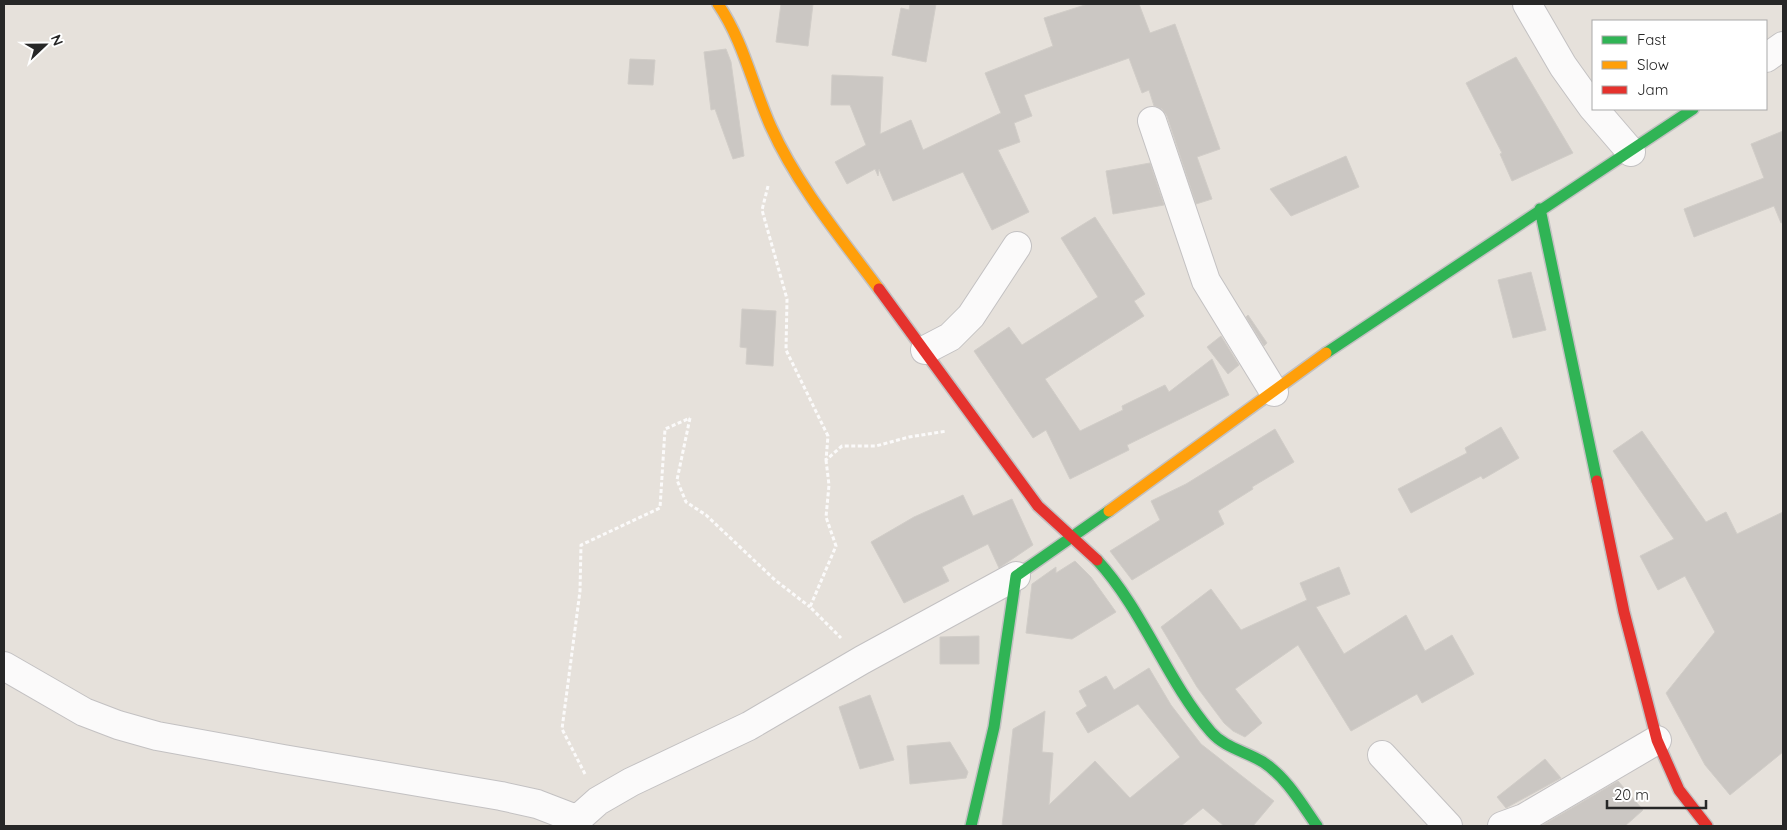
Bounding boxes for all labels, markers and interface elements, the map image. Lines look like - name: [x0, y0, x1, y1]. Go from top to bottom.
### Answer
- north arrow: [20, 20, 70, 70]
- legend: [1592, 20, 1767, 110]
- text: Fast: [1637, 30, 1666, 49]
- text: N: [47, 32, 67, 48]
- text: Slow: [1637, 55, 1669, 74]
- text: Jam: [1637, 80, 1668, 99]
- scale bar: [1607, 778, 1706, 810]
- text: 20 m: [1614, 785, 1649, 804]

